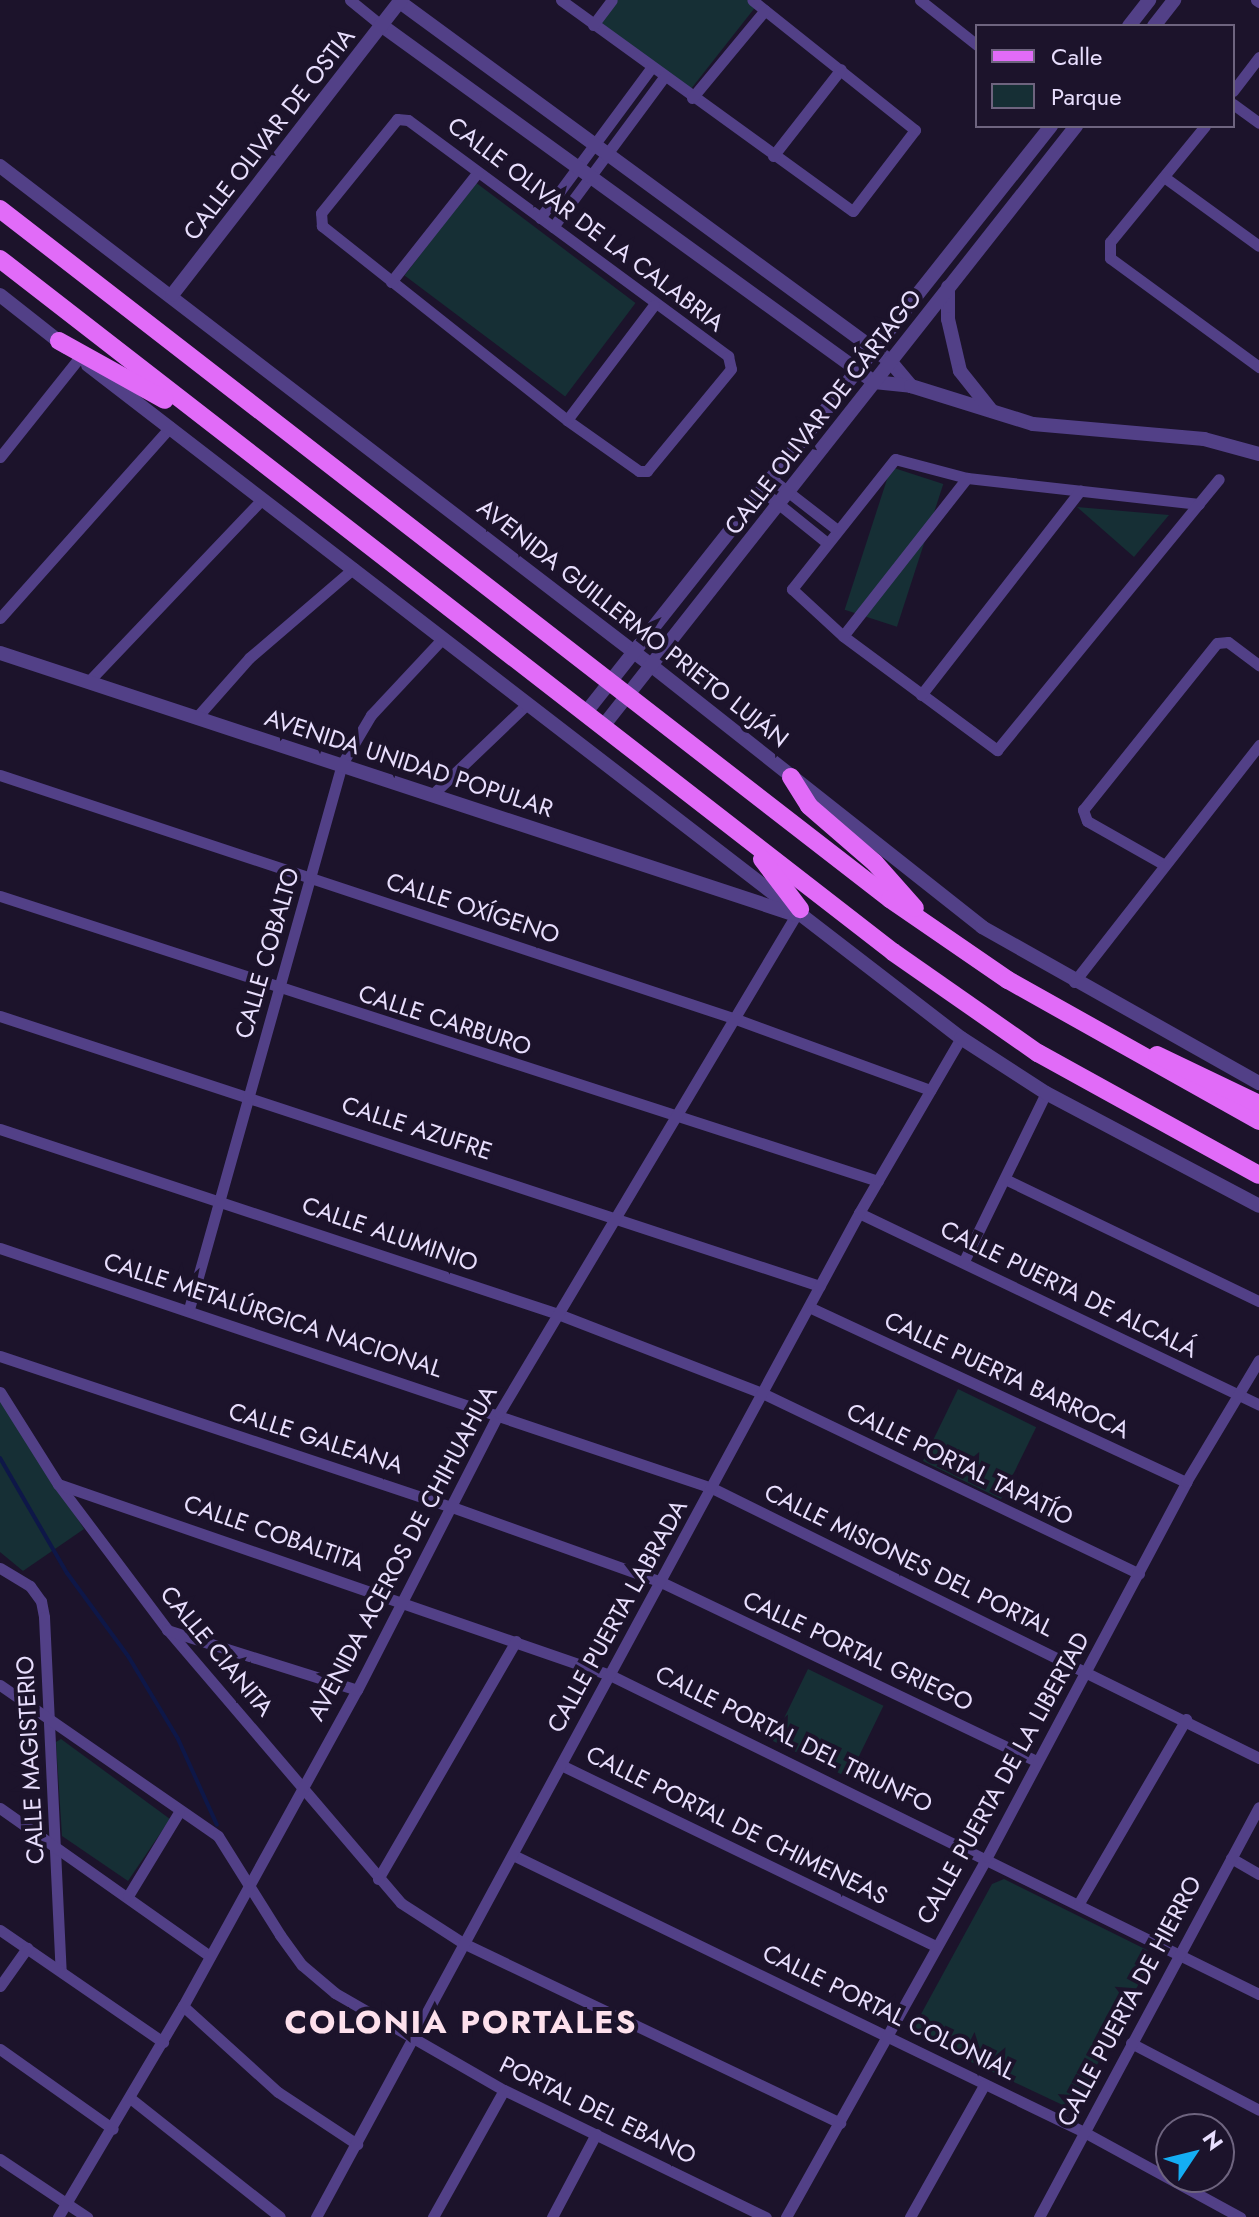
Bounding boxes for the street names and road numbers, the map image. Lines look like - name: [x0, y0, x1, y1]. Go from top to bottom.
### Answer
- street label: CALLE OLIVAR DE OSTIA: [177, 22, 361, 246]
- street label: CALLE OLIVAR DE LA CALABRIA: [442, 111, 730, 337]
- street label: CALLE OLIVAR DE CÁRTAGO: [718, 284, 928, 540]
- street label: AVENIDA GUILLERMO PRIETO LUJÁN: [472, 493, 794, 753]
- street label: AVENIDA UNIDAD POPULAR: [261, 703, 557, 823]
- street label: CALLE COBALTO: [229, 864, 305, 1042]
- street label: CALLE OXÍGENO: [383, 866, 563, 950]
- street label: CALLE CARBURO: [355, 978, 535, 1062]
- street label: CALLE AZUFRE: [338, 1090, 496, 1166]
- street label: CALLE ALUMINIO: [298, 1190, 482, 1278]
- street label: CALLE PUERTA DE ALCALÁ: [936, 1214, 1202, 1364]
- street label: CALLE METALÚRGICA NACIONAL: [100, 1247, 446, 1383]
- street label: CALLE PUERTA BARROCA: [880, 1305, 1134, 1445]
- street label: AVENIDA ACEROS DE CHIHUAHUA: [301, 1381, 503, 1725]
- street label: CALLE GALEANA: [225, 1396, 407, 1480]
- street label: CALLE PORTAL TAPATÍO: [842, 1397, 1078, 1531]
- street label: CALLE MISIONES DEL PORTAL: [760, 1477, 1058, 1643]
- street label: CALLE COBALTITA: [180, 1489, 368, 1577]
- street label: CALLE PUERTA LABRADA: [541, 1494, 693, 1738]
- street label: CALLE CIANITA: [154, 1580, 280, 1722]
- street label: CALLE PORTAL GRIEGO: [738, 1585, 978, 1717]
- street label: CALLE PUERTA DE LA LIBERTAD: [911, 1627, 1095, 1929]
- street label: CALLE MAGISTERIO: [10, 1655, 50, 1865]
- street label: CALLE PORTAL DEL TRIUNFO: [651, 1659, 937, 1819]
- street label: CALLE PORTAL DE CHIMENEAS: [582, 1739, 892, 1911]
- street label: CALLE PUERTA DE HIERRO: [1051, 1871, 1207, 2131]
- street label: CALLE PORTAL COLONIAL: [758, 1938, 1020, 2086]
- street label: PORTAL DEL EBANO: [495, 2050, 701, 2170]

